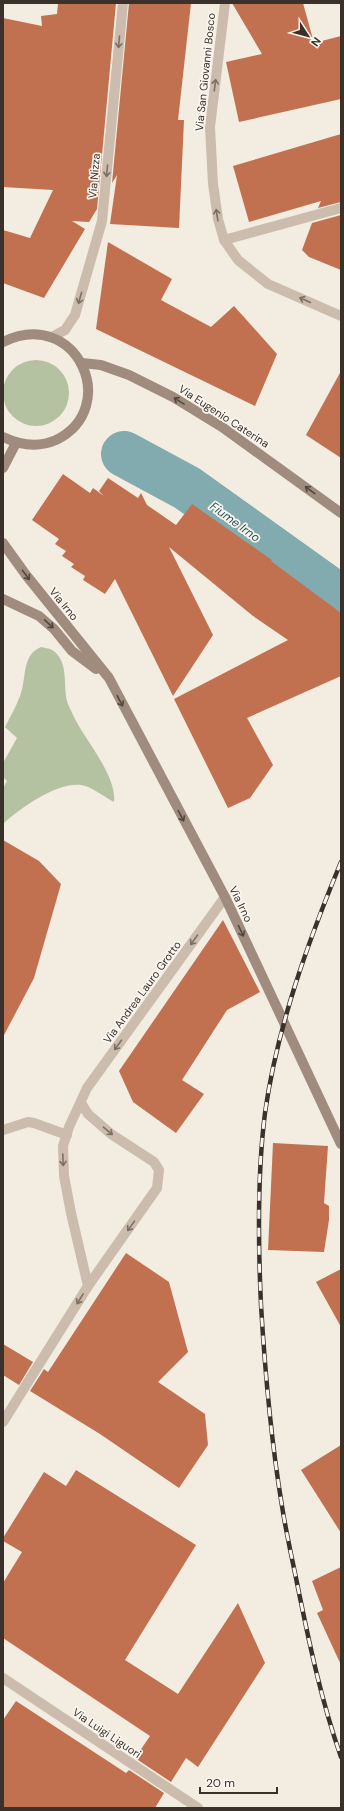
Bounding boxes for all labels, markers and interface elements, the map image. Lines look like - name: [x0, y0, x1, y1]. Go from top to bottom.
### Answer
- street label: Via San Giovanni Bosco: [192, 12, 218, 132]
- north arrow: [288, 16, 328, 56]
- one-way arrow: [115, 35, 123, 48]
- text: N: [308, 35, 324, 49]
- one-way arrow: [211, 79, 219, 92]
- street label: Via Nizza: [85, 153, 103, 199]
- one-way arrow: [103, 164, 110, 177]
- one-way arrow: [213, 208, 221, 221]
- one-way arrow: [76, 291, 83, 304]
- one-way arrow: [300, 296, 312, 303]
- street label: Via Eugenio Caterina: [176, 381, 272, 451]
- one-way arrow: [174, 396, 185, 405]
- one-way arrow: [304, 486, 315, 494]
- water label: Fiume Irno: [207, 498, 263, 546]
- one-way arrow: [22, 569, 30, 580]
- street label: Via Irno: [46, 585, 82, 623]
- one-way arrow: [44, 620, 54, 629]
- one-way arrow: [117, 695, 125, 707]
- one-way arrow: [178, 810, 185, 822]
- street label: Via Irno: [226, 884, 256, 924]
- one-way arrow: [238, 925, 245, 937]
- one-way arrow: [190, 934, 198, 945]
- street label: Via Andrea Lauro Grotto: [100, 938, 184, 1046]
- one-way arrow: [114, 1040, 122, 1051]
- one-way arrow: [102, 1126, 113, 1135]
- one-way arrow: [59, 1153, 67, 1166]
- one-way arrow: [127, 1220, 135, 1231]
- one-way arrow: [75, 1293, 83, 1305]
- street label: Via Luigi Liguori: [70, 1705, 144, 1761]
- scale bar: [200, 1769, 277, 1795]
- text: 20 m: [206, 1775, 235, 1791]

